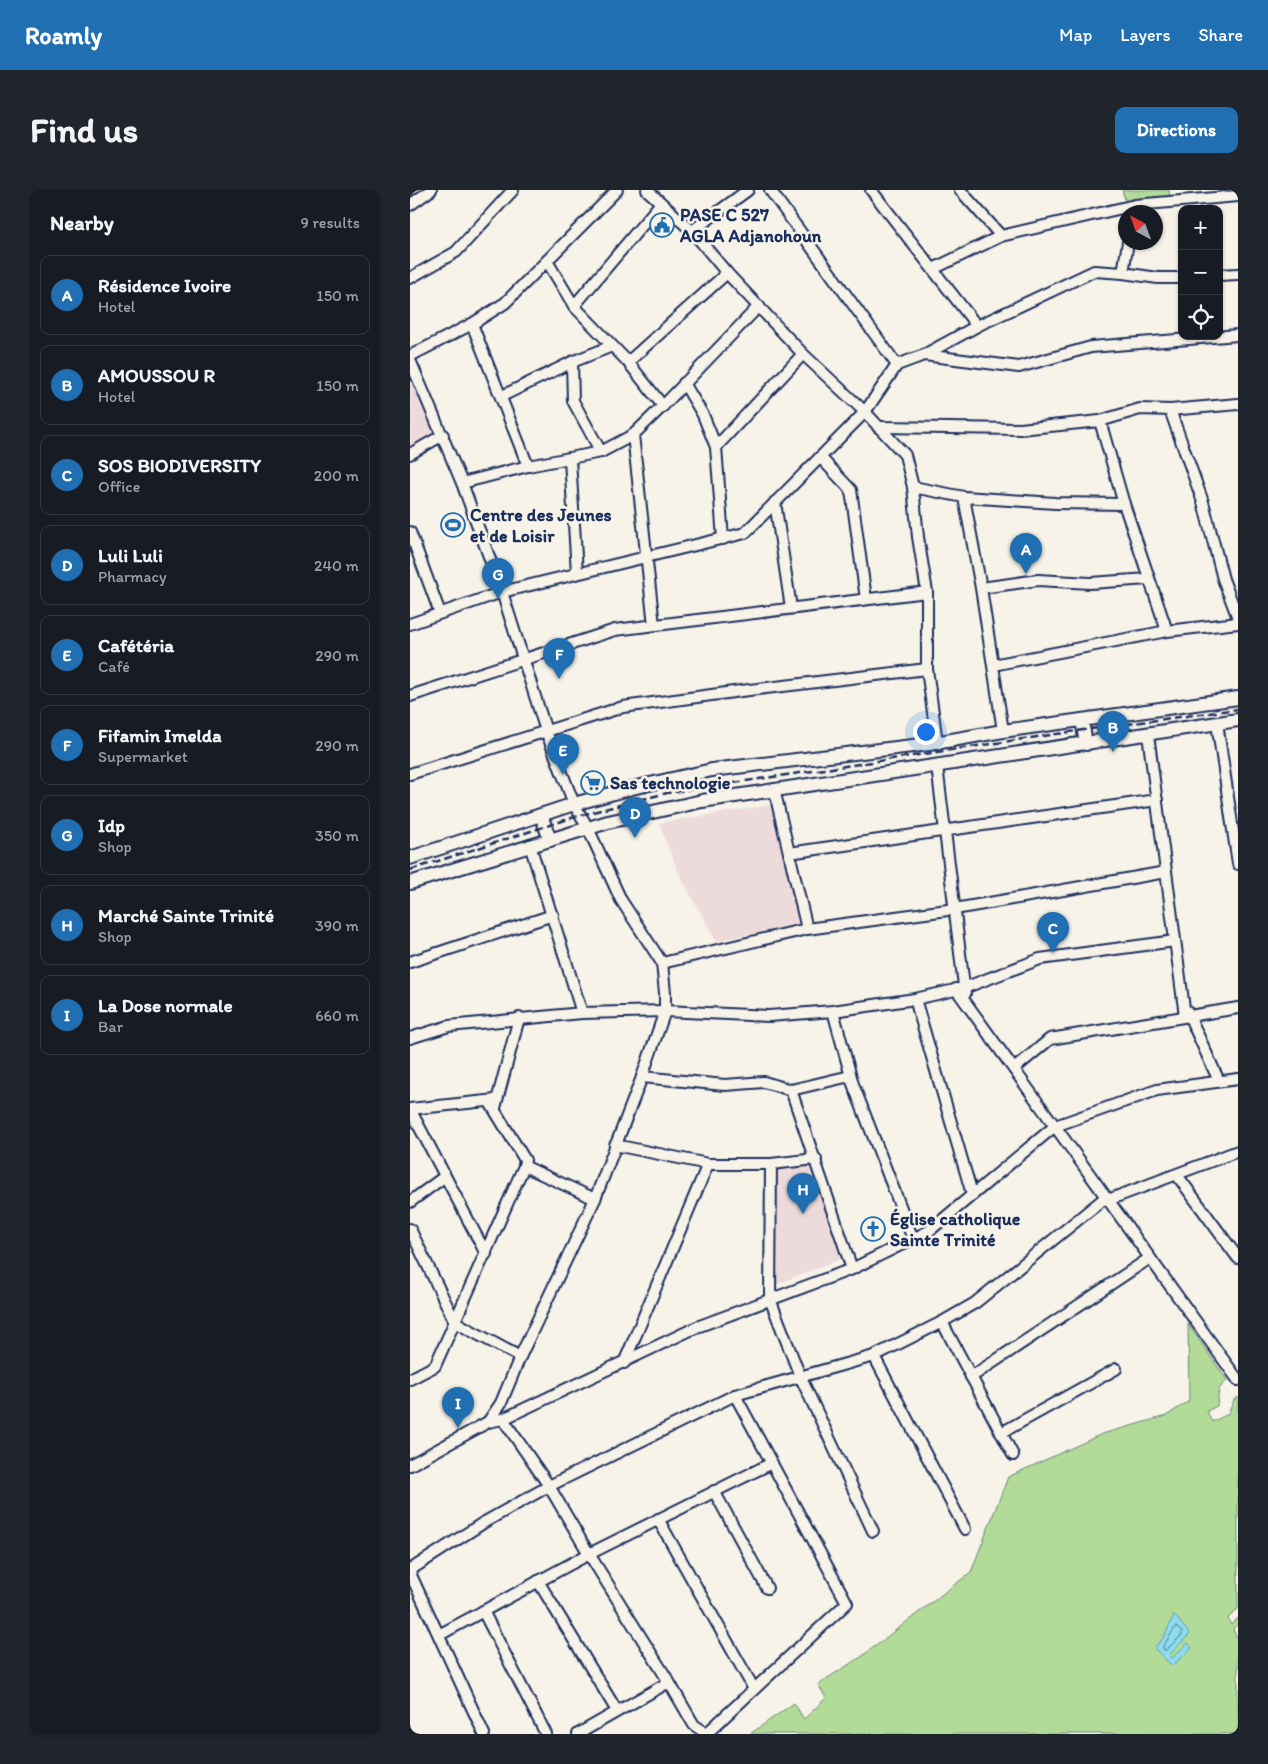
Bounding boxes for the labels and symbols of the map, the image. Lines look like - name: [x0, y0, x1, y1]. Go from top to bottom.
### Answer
- place label: PASE C 527 AGLA Adjanohoun: [679, 204, 822, 247]
- north arrow: [1118, 205, 1163, 250]
- public building icon: PASE C 527 AGLA Adjanohoun: [649, 212, 675, 238]
- place label: Centre des Jeunes et de Loisir: [470, 504, 612, 547]
- sports icon: Centre des Jeunes et de Loisir: [440, 512, 466, 538]
- pin: A: [1010, 533, 1042, 574]
- pin: G: [482, 558, 514, 599]
- pin: F: [543, 638, 575, 679]
- pin: B: [1097, 711, 1129, 752]
- your location: [913, 719, 939, 745]
- pin: E: [547, 734, 579, 775]
- supermarket icon: Sas technologie: [580, 770, 606, 796]
- place label: Sas technologie: [610, 772, 731, 794]
- pin: D: [619, 797, 651, 838]
- pin: C: [1037, 912, 1069, 953]
- pin: H: [787, 1173, 819, 1214]
- place label: Église catholique Sainte Trinité: [890, 1208, 1021, 1251]
- church icon: Église catholique Sainte Trinité: [860, 1216, 886, 1242]
- pin: I: [442, 1387, 474, 1428]

